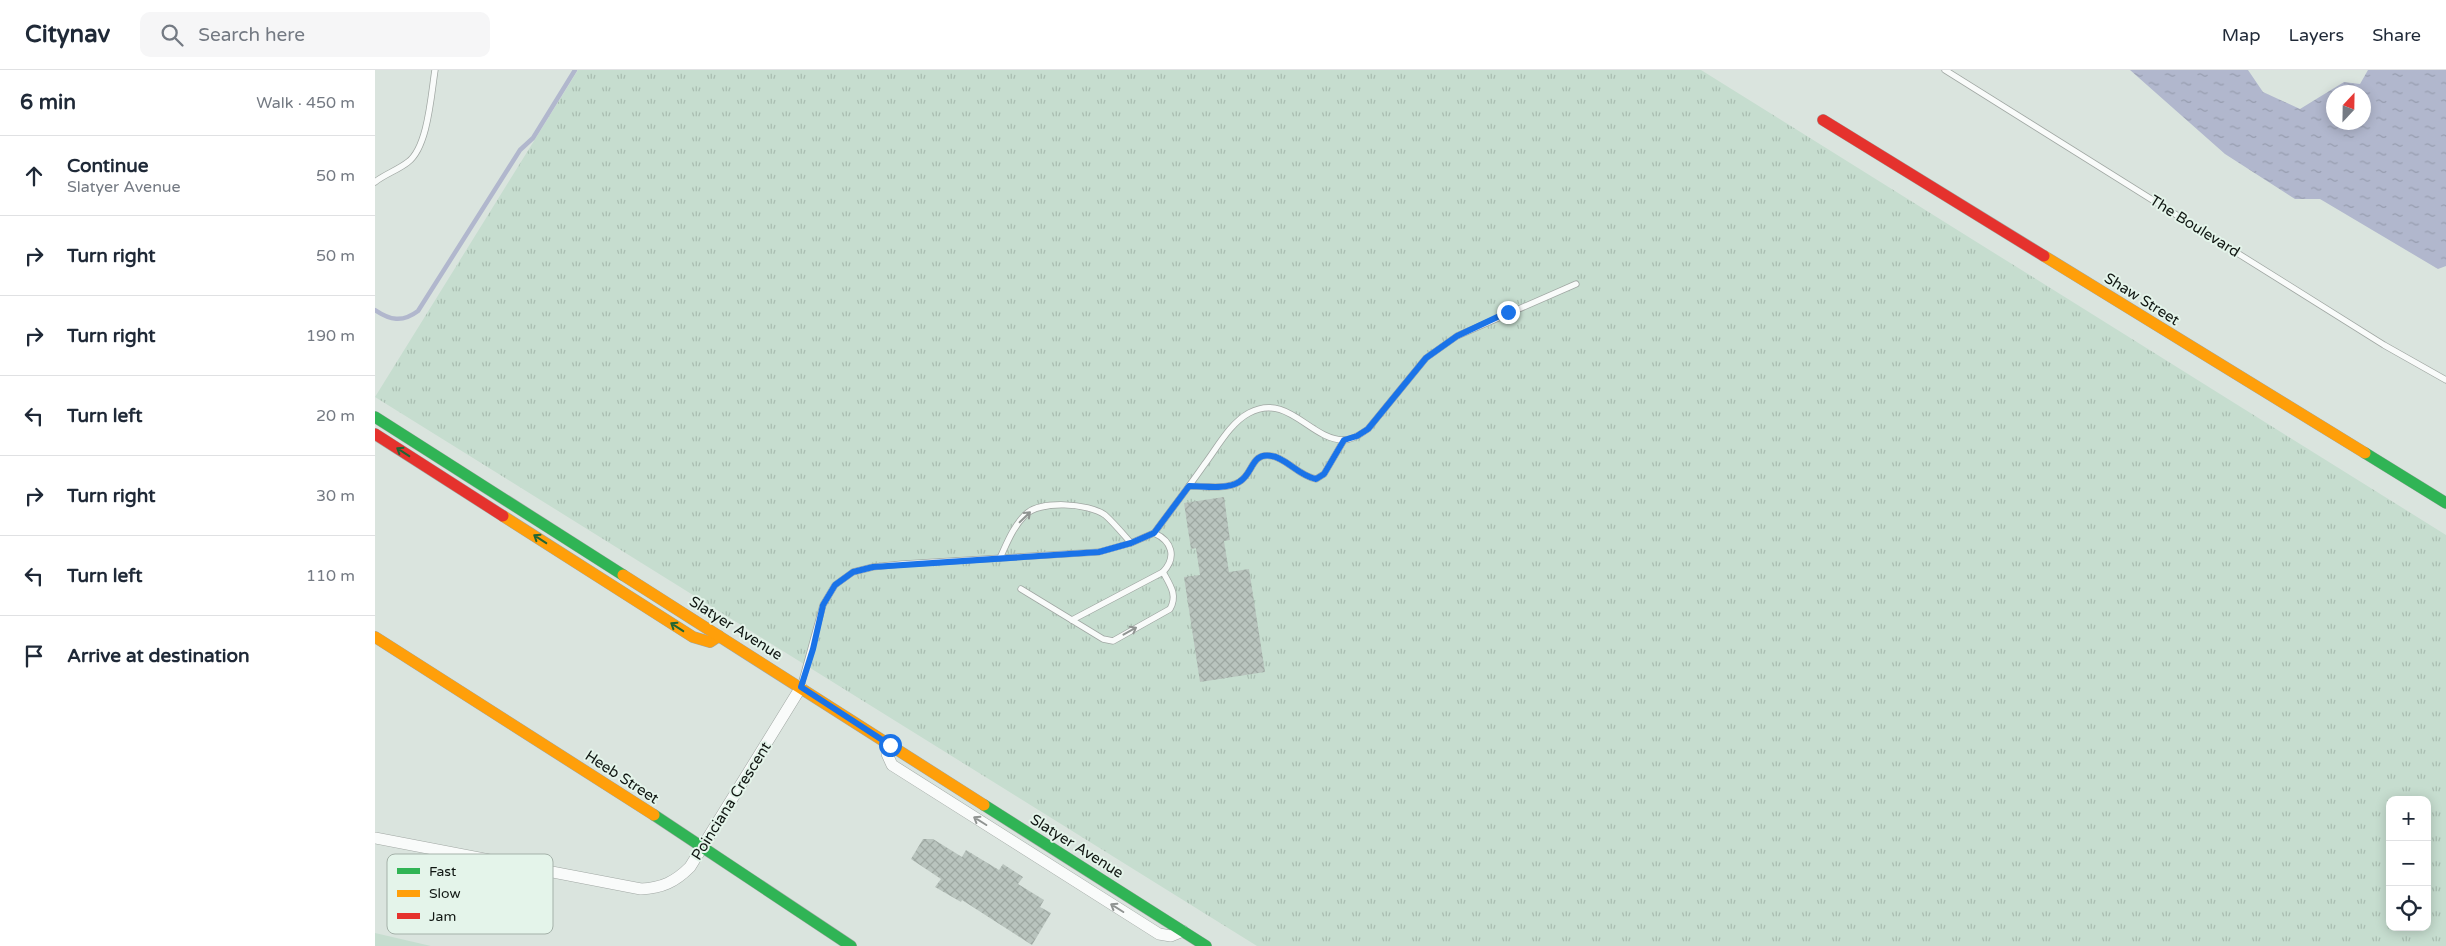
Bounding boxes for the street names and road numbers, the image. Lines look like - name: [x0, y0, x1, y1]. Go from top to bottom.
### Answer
- street label: The Boulevard: [2147, 191, 2243, 261]
- street label: Shaw Street: [2101, 269, 2183, 329]
- street label: Slatyer Avenue: [686, 592, 786, 664]
- street label: Poinciana Crescent: [687, 738, 775, 863]
- street label: Heeb Street: [582, 746, 662, 808]
- street label: Slatyer Avenue: [1027, 810, 1127, 882]

